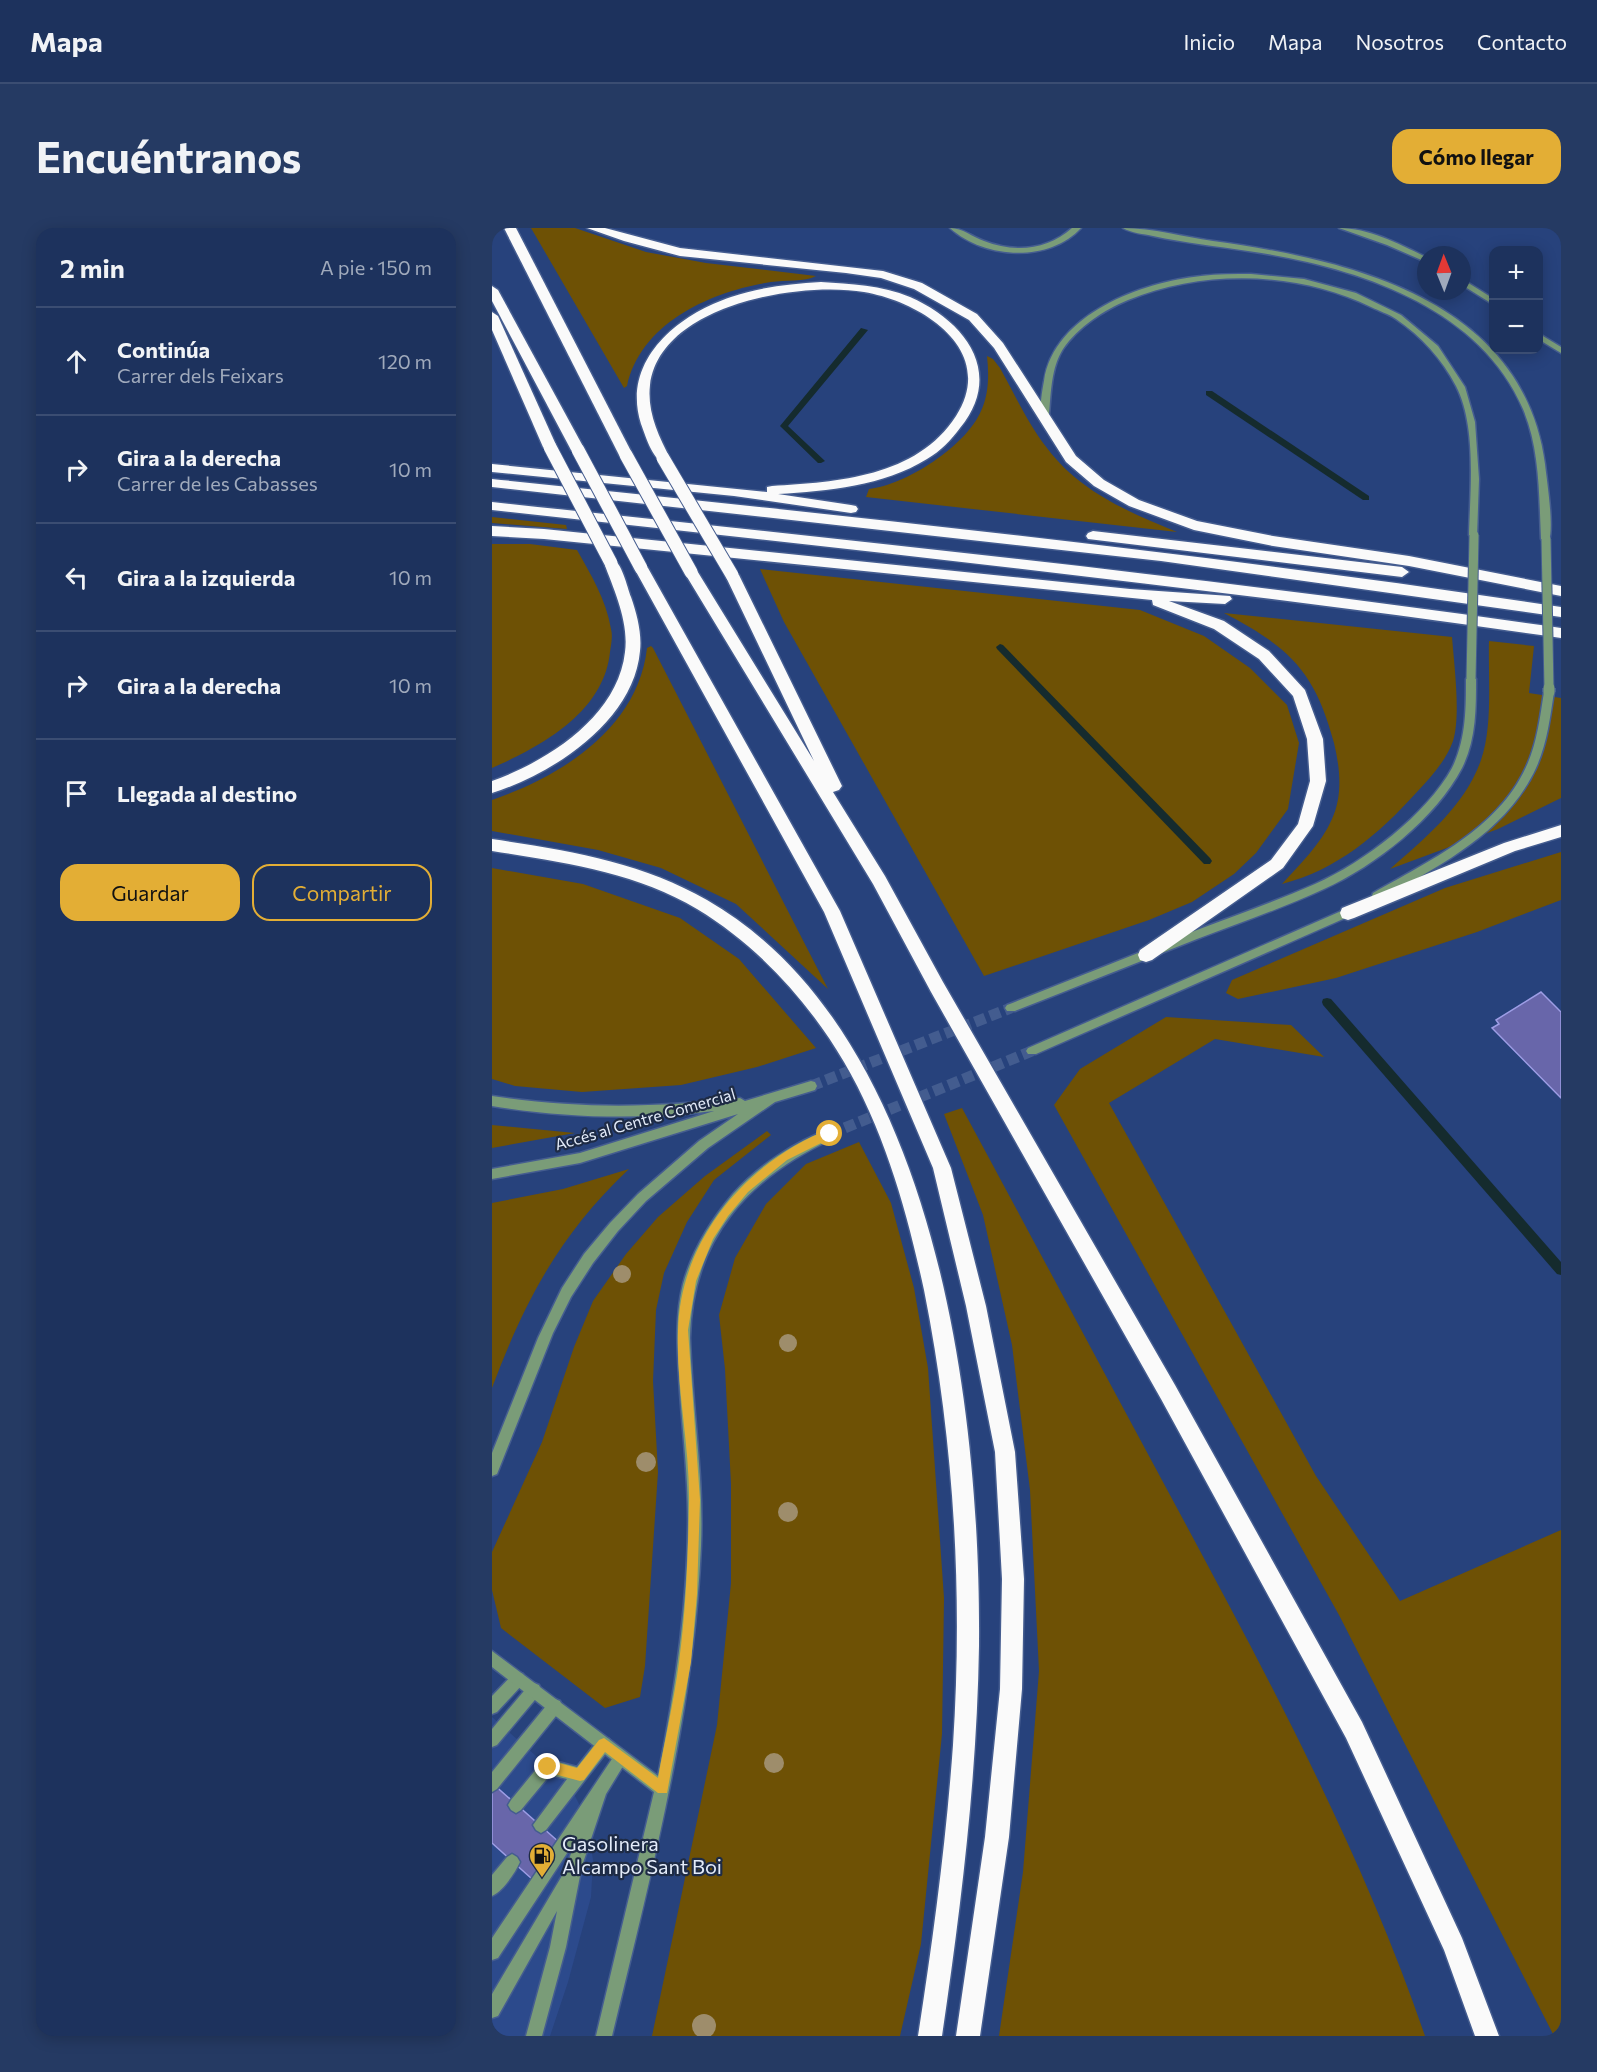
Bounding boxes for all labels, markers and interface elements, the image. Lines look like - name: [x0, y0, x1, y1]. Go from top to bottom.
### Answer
- text: Mapa: [30, 24, 103, 58]
- text: Inicio: [1183, 29, 1235, 54]
- text: Mapa: [1268, 29, 1322, 54]
- text: Nosotros: [1355, 29, 1444, 54]
- text: Contacto: [1477, 29, 1567, 54]
- button: Cómo llegar: [1392, 129, 1561, 184]
- text: Encuéntranos: [36, 130, 301, 182]
- north arrow: [1417, 246, 1471, 300]
- map controls: [1489, 246, 1543, 354]
- button: +: [1489, 246, 1543, 300]
- text: 2 min: [60, 252, 125, 283]
- text: A pie · 150 m: [320, 255, 432, 279]
- button: −: [1489, 300, 1543, 354]
- text: Continúa: [117, 336, 210, 363]
- icon: ahead: [60, 345, 93, 378]
- text: 120 m: [378, 349, 432, 373]
- text: Carrer dels Feixars: [117, 363, 284, 387]
- text: Gira a la derecha: [117, 444, 281, 471]
- icon: right: [60, 453, 93, 486]
- text: 10 m: [389, 457, 432, 481]
- text: Carrer de les Cabasses: [117, 471, 318, 495]
- icon: left: [60, 561, 93, 594]
- text: Gira a la izquierda: [117, 564, 295, 591]
- text: 10 m: [389, 565, 432, 589]
- icon: right: [60, 669, 93, 702]
- text: Gira a la derecha: [117, 672, 281, 699]
- text: 10 m: [389, 673, 432, 697]
- icon: arrive: [60, 777, 93, 810]
- text: Llegada al destino: [117, 780, 297, 807]
- button: Guardar: [60, 864, 240, 921]
- button: Compartir: [252, 864, 432, 921]
- street label: Accés al Centre Comercial: [552, 1084, 737, 1153]
- route start: [816, 1120, 842, 1146]
- route end: [534, 1753, 560, 1779]
- place label: Gasolinera Alcampo Sant Boi: [562, 1831, 722, 1878]
- fuel station icon: Gasolinera Alcampo Sant Boi: [527, 1841, 557, 1879]

